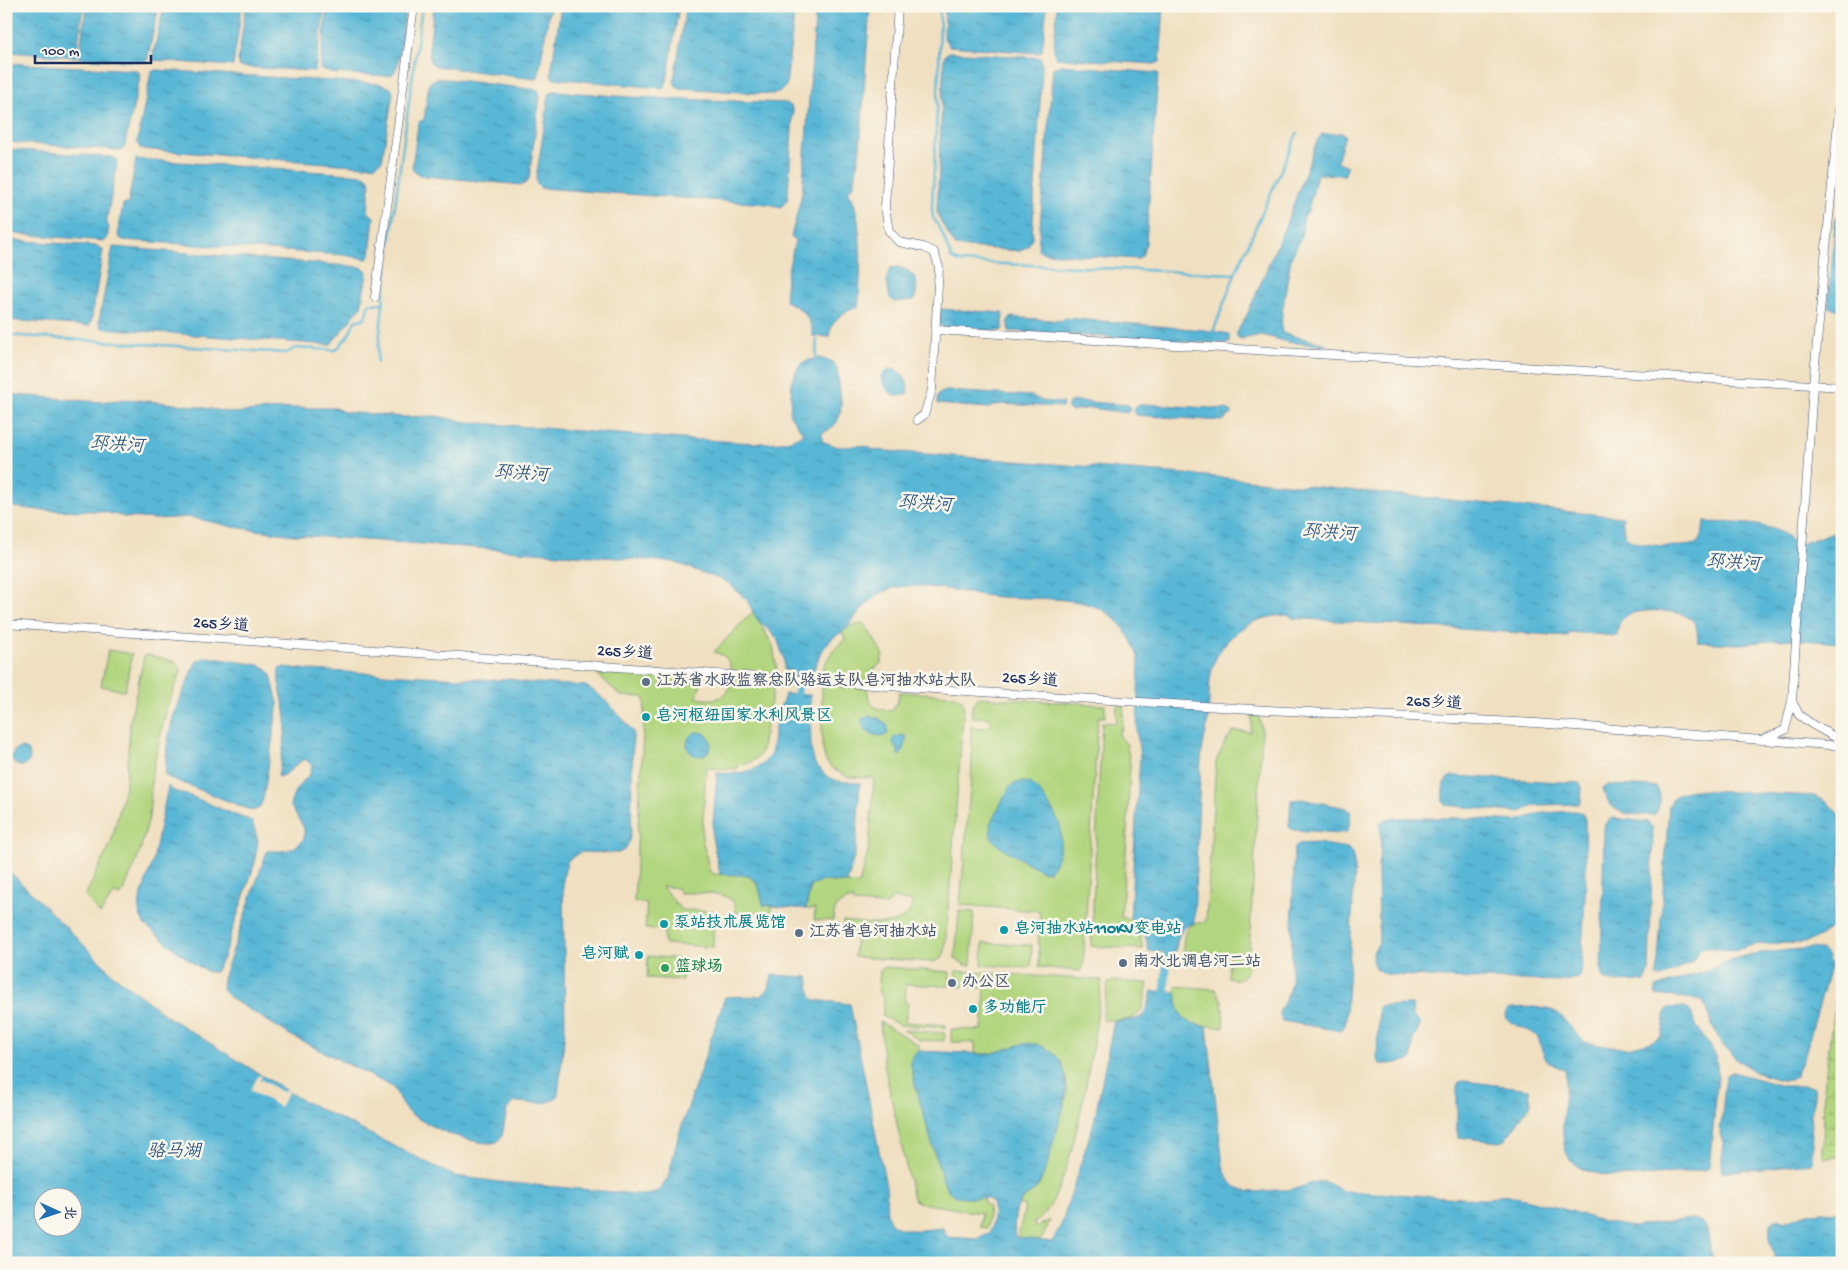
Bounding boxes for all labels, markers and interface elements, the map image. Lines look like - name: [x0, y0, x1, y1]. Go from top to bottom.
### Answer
- scale bar: [35, 32, 151, 64]
- text: 100 m: [41, 43, 80, 61]
- water label: 邳洪河: [89, 433, 148, 459]
- water label: 邳洪河: [493, 462, 552, 488]
- water label: 邳洪河: [897, 492, 956, 518]
- water label: 邳洪河: [1301, 521, 1360, 547]
- water label: 邳洪河: [1705, 551, 1764, 577]
- street label: 265乡道: [192, 613, 250, 637]
- street label: 265乡道: [596, 641, 654, 665]
- street label: 265乡道: [1001, 668, 1059, 692]
- place label: 江苏省水政监察总队骆运支队皂河抽水站大队: [656, 671, 976, 692]
- marker: 江苏省水政监察总队骆运支队皂河抽水站大队: [640, 676, 652, 688]
- street label: 265乡道: [1405, 691, 1463, 715]
- place label: 皂河枢纽国家水利风景区: [656, 706, 832, 727]
- marker: 皂河枢纽国家水利风景区: [640, 711, 652, 723]
- place label: 泵站技术展览馆: [674, 913, 786, 934]
- marker: 泵站技术展览馆: [658, 918, 670, 930]
- place label: 皂河抽水站110KV变电站: [1014, 919, 1182, 940]
- place label: 江苏省皂河抽水站: [809, 922, 937, 943]
- marker: 皂河抽水站110KV变电站: [998, 924, 1010, 936]
- marker: 江苏省皂河抽水站: [793, 927, 805, 939]
- place label: 皂河赋: [581, 944, 629, 965]
- marker: 皂河赋: [633, 949, 645, 961]
- place label: 南水北调皂河二站: [1133, 952, 1261, 973]
- place label: 篮球场: [675, 957, 723, 978]
- marker: 南水北调皂河二站: [1117, 957, 1129, 969]
- marker: 篮球场: [659, 962, 671, 974]
- place label: 办公区: [962, 972, 1010, 993]
- marker: 办公区: [946, 977, 958, 989]
- place label: 多功能厅: [983, 998, 1047, 1019]
- marker: 多功能厅: [967, 1003, 979, 1015]
- water label: 骆马湖: [147, 1141, 203, 1163]
- north arrow: [32, 1186, 82, 1236]
- text: 北: [60, 1205, 77, 1220]

